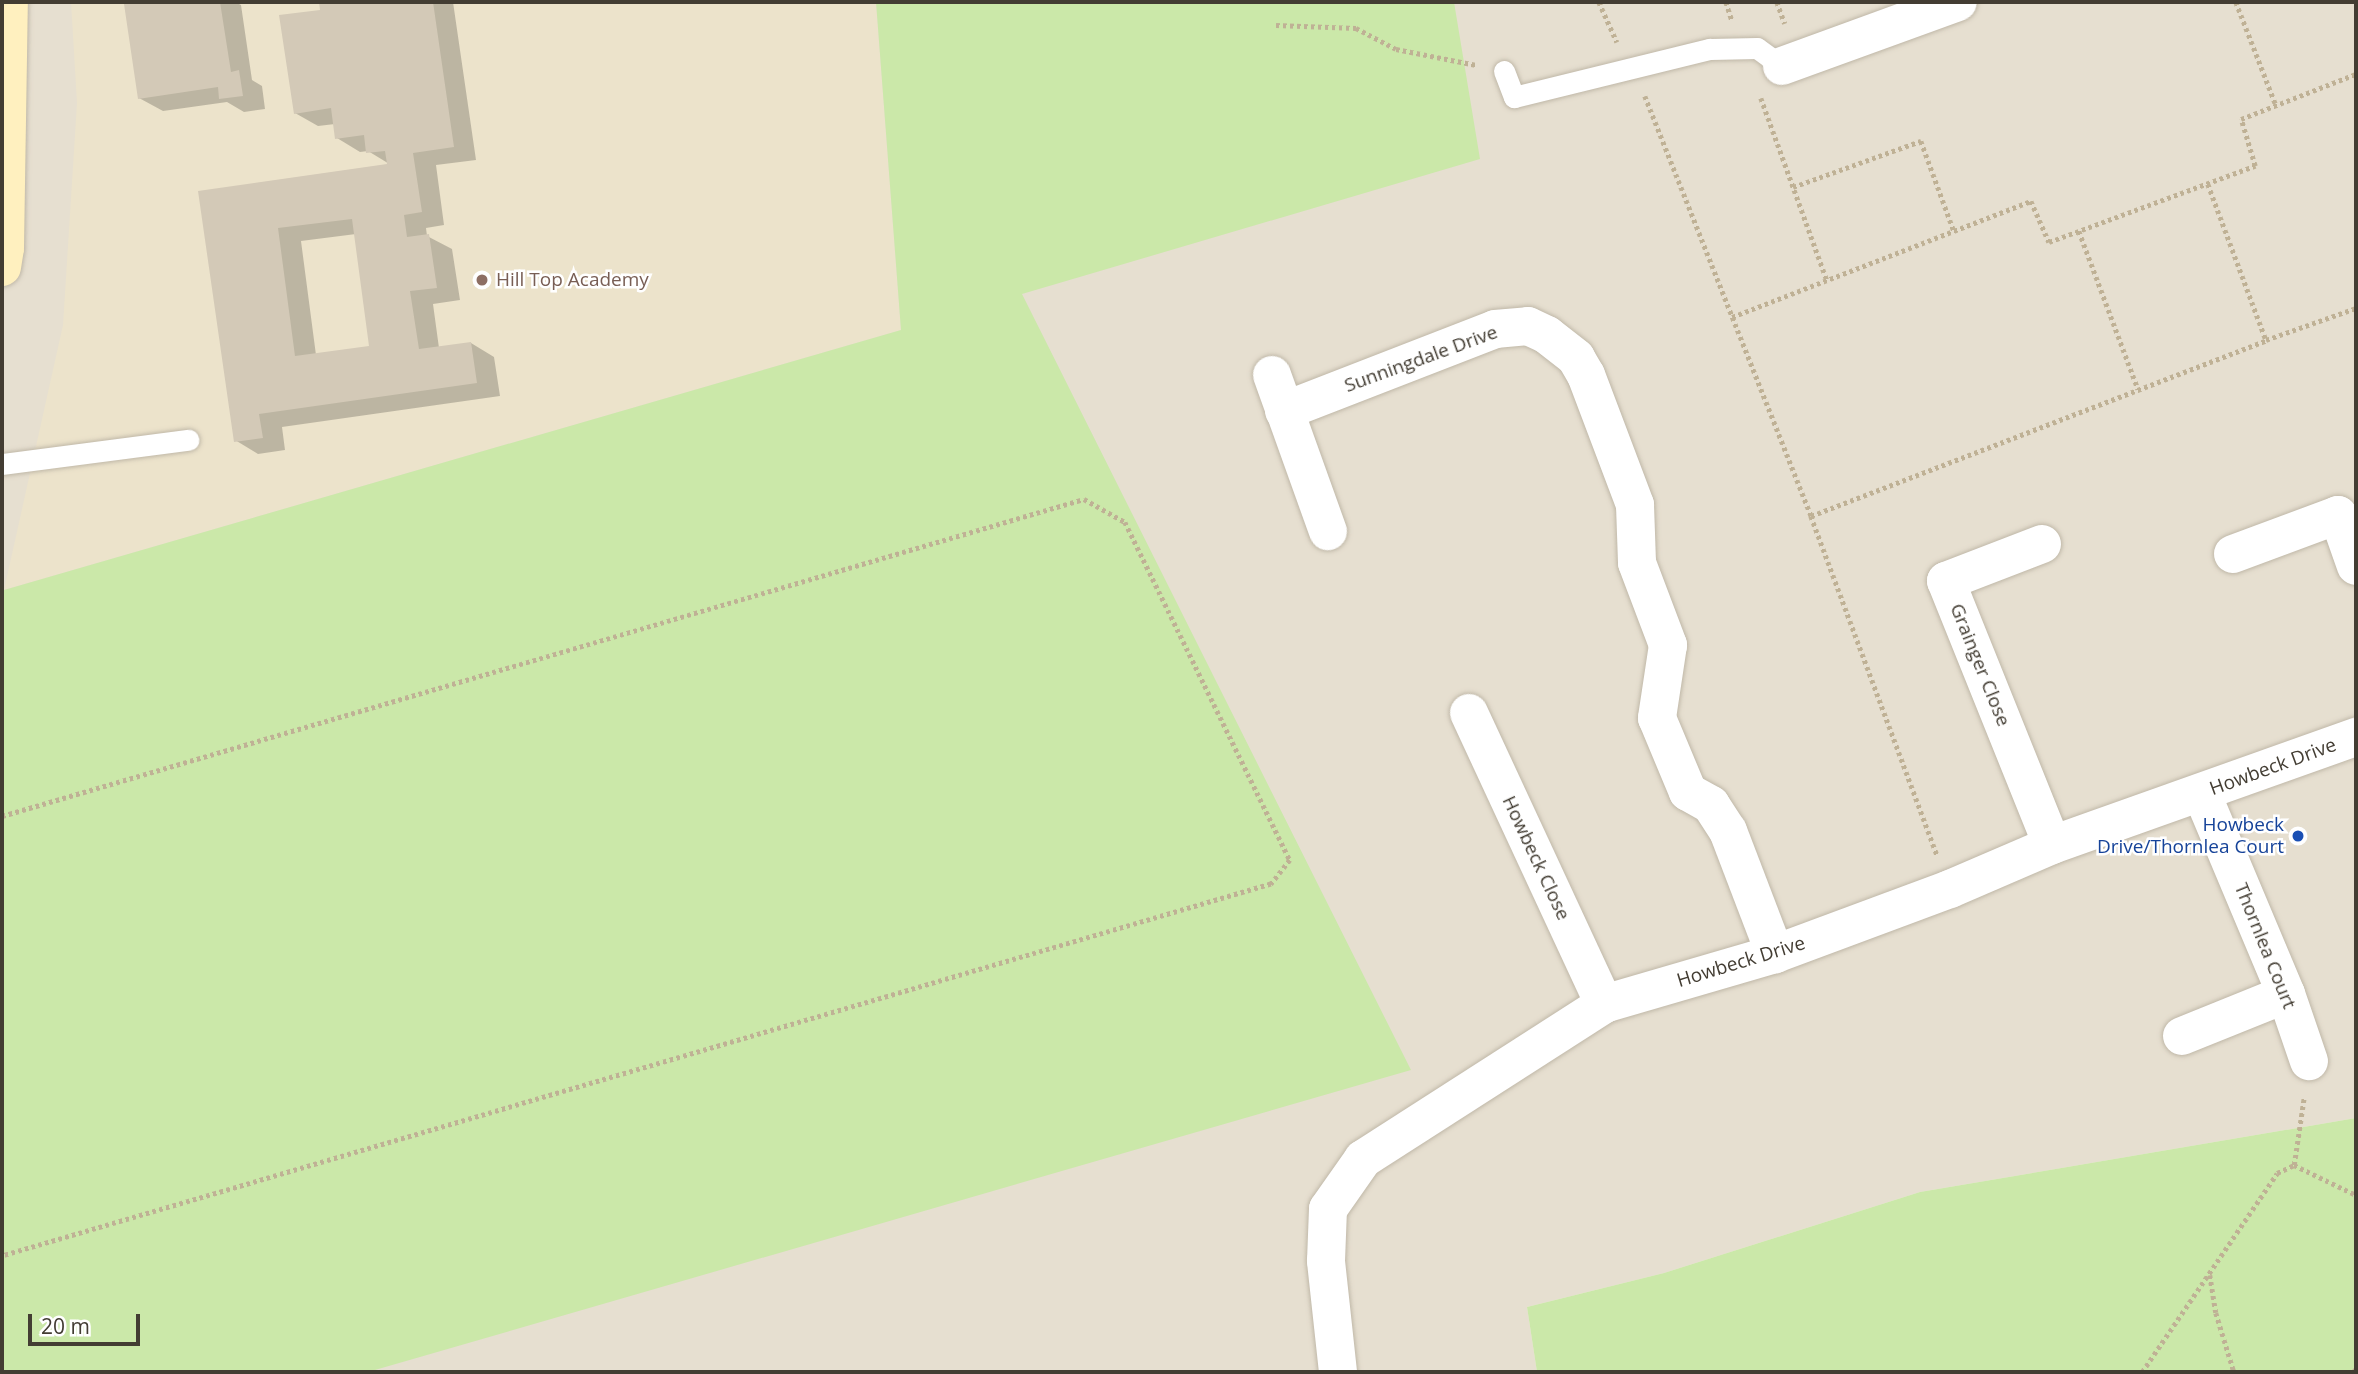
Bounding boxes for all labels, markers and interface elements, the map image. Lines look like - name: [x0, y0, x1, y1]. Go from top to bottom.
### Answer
- place label: Hill Top Academy: [496, 269, 649, 291]
- marker: Hill Top Academy: [474, 272, 490, 288]
- street label: Sunningdale Drive: [1341, 321, 1501, 397]
- street label: Grainger Close: [1945, 600, 2015, 730]
- street label: Howbeck Drive: [2207, 734, 2339, 800]
- street label: Howbeck Close: [1497, 792, 1575, 924]
- place label: Howbeck Drive/Thornlea Court: [2097, 814, 2284, 858]
- marker: Howbeck Drive/Thornlea Court: [2290, 828, 2306, 844]
- street label: Thornlea Court: [2229, 880, 2301, 1012]
- street label: Howbeck Drive: [1674, 932, 1808, 992]
- scale bar: [32, 1300, 144, 1344]
- text: 20 m: [41, 1312, 90, 1340]

